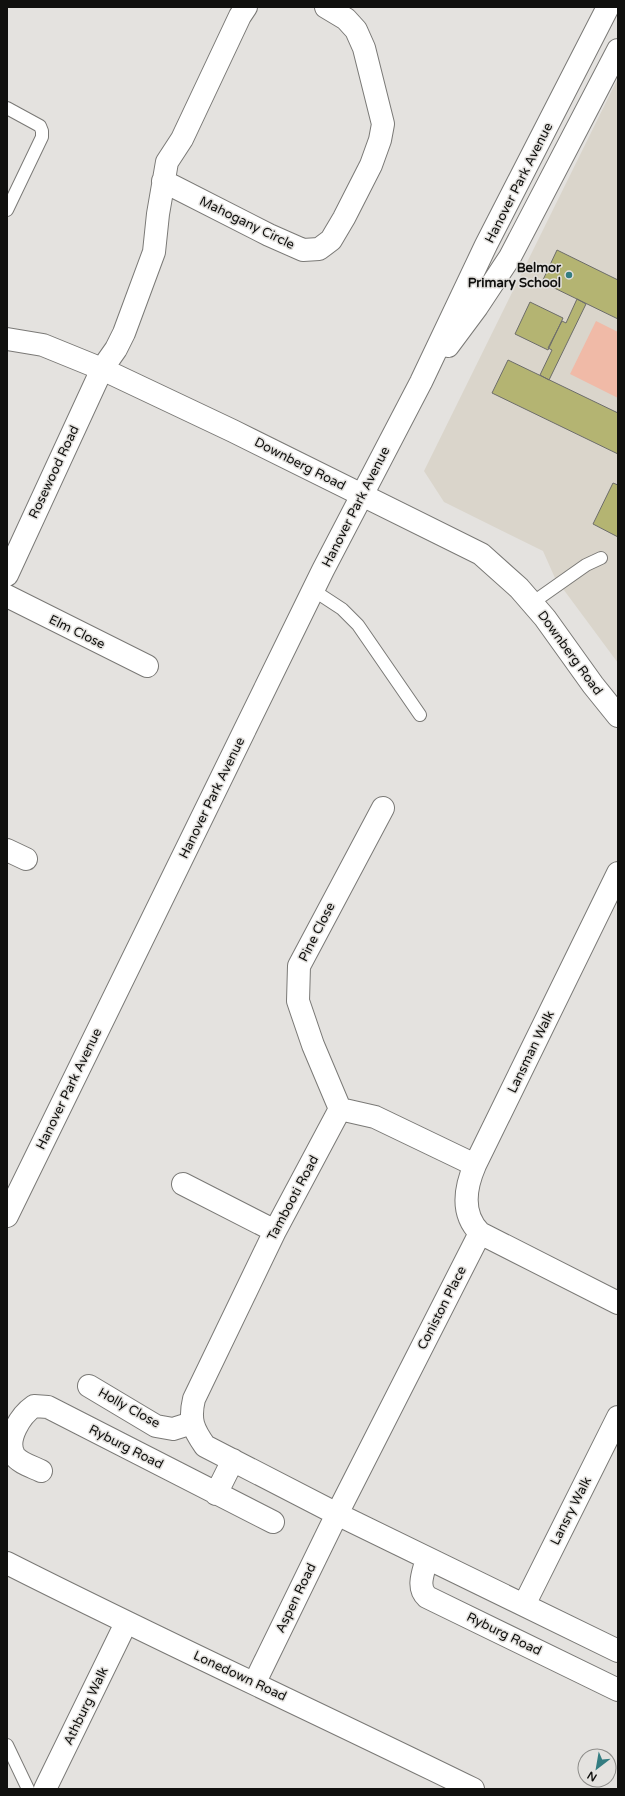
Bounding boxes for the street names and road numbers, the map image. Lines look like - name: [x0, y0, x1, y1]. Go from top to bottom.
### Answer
- street label: Hanover Park Avenue: [482, 120, 556, 246]
- street label: Mahogany Circle: [197, 193, 297, 253]
- street label: Rosewood Road: [25, 423, 83, 521]
- street label: Downberg Road: [252, 434, 348, 494]
- street label: Hanover Park Avenue: [319, 444, 393, 570]
- street label: Downberg Road: [534, 608, 606, 698]
- street label: Elm Close: [46, 612, 108, 652]
- street label: Hanover Park Avenue: [176, 735, 248, 861]
- street label: Pine Close: [295, 900, 339, 964]
- street label: Lansman Walk: [504, 1008, 558, 1096]
- street label: Hanover Park Avenue: [33, 1026, 105, 1152]
- street label: Tambooti Road: [264, 1153, 322, 1243]
- street label: Coniston Place: [414, 1264, 470, 1352]
- street label: Holly Close: [95, 1384, 163, 1432]
- street label: Ryburg Road: [86, 1421, 166, 1473]
- street label: Lansry Walk: [547, 1474, 595, 1548]
- street label: Aspen Road: [272, 1561, 320, 1635]
- street label: Ryburg Road: [464, 1609, 544, 1659]
- street label: Lonedown Road: [191, 1647, 289, 1705]
- street label: Athburg Walk: [60, 1664, 112, 1748]

